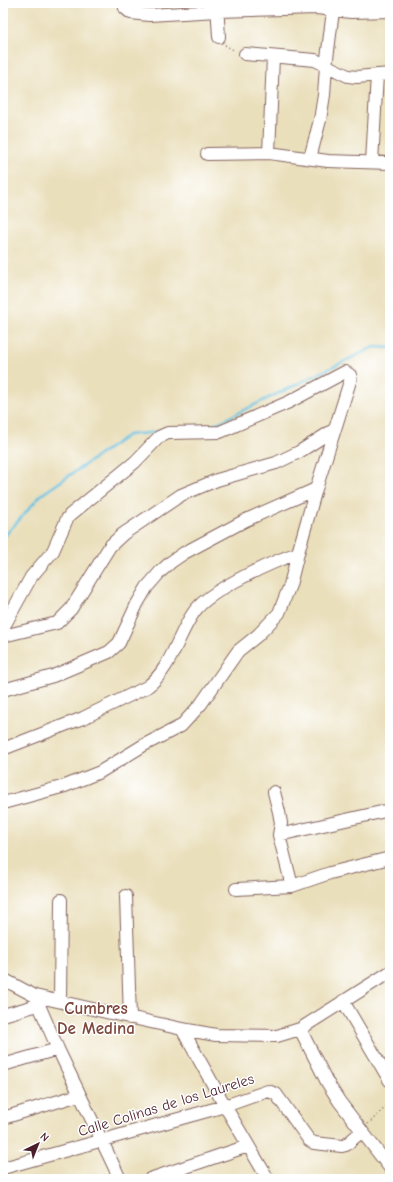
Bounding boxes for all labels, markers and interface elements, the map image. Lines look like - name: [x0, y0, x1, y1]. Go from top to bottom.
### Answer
- district label: Cumbres De Medina: [57, 999, 135, 1038]
- street label: Calle Colinas de los Laureles: [76, 1070, 256, 1140]
- north arrow: [18, 1124, 58, 1164]
- text: N: [37, 1130, 52, 1144]

